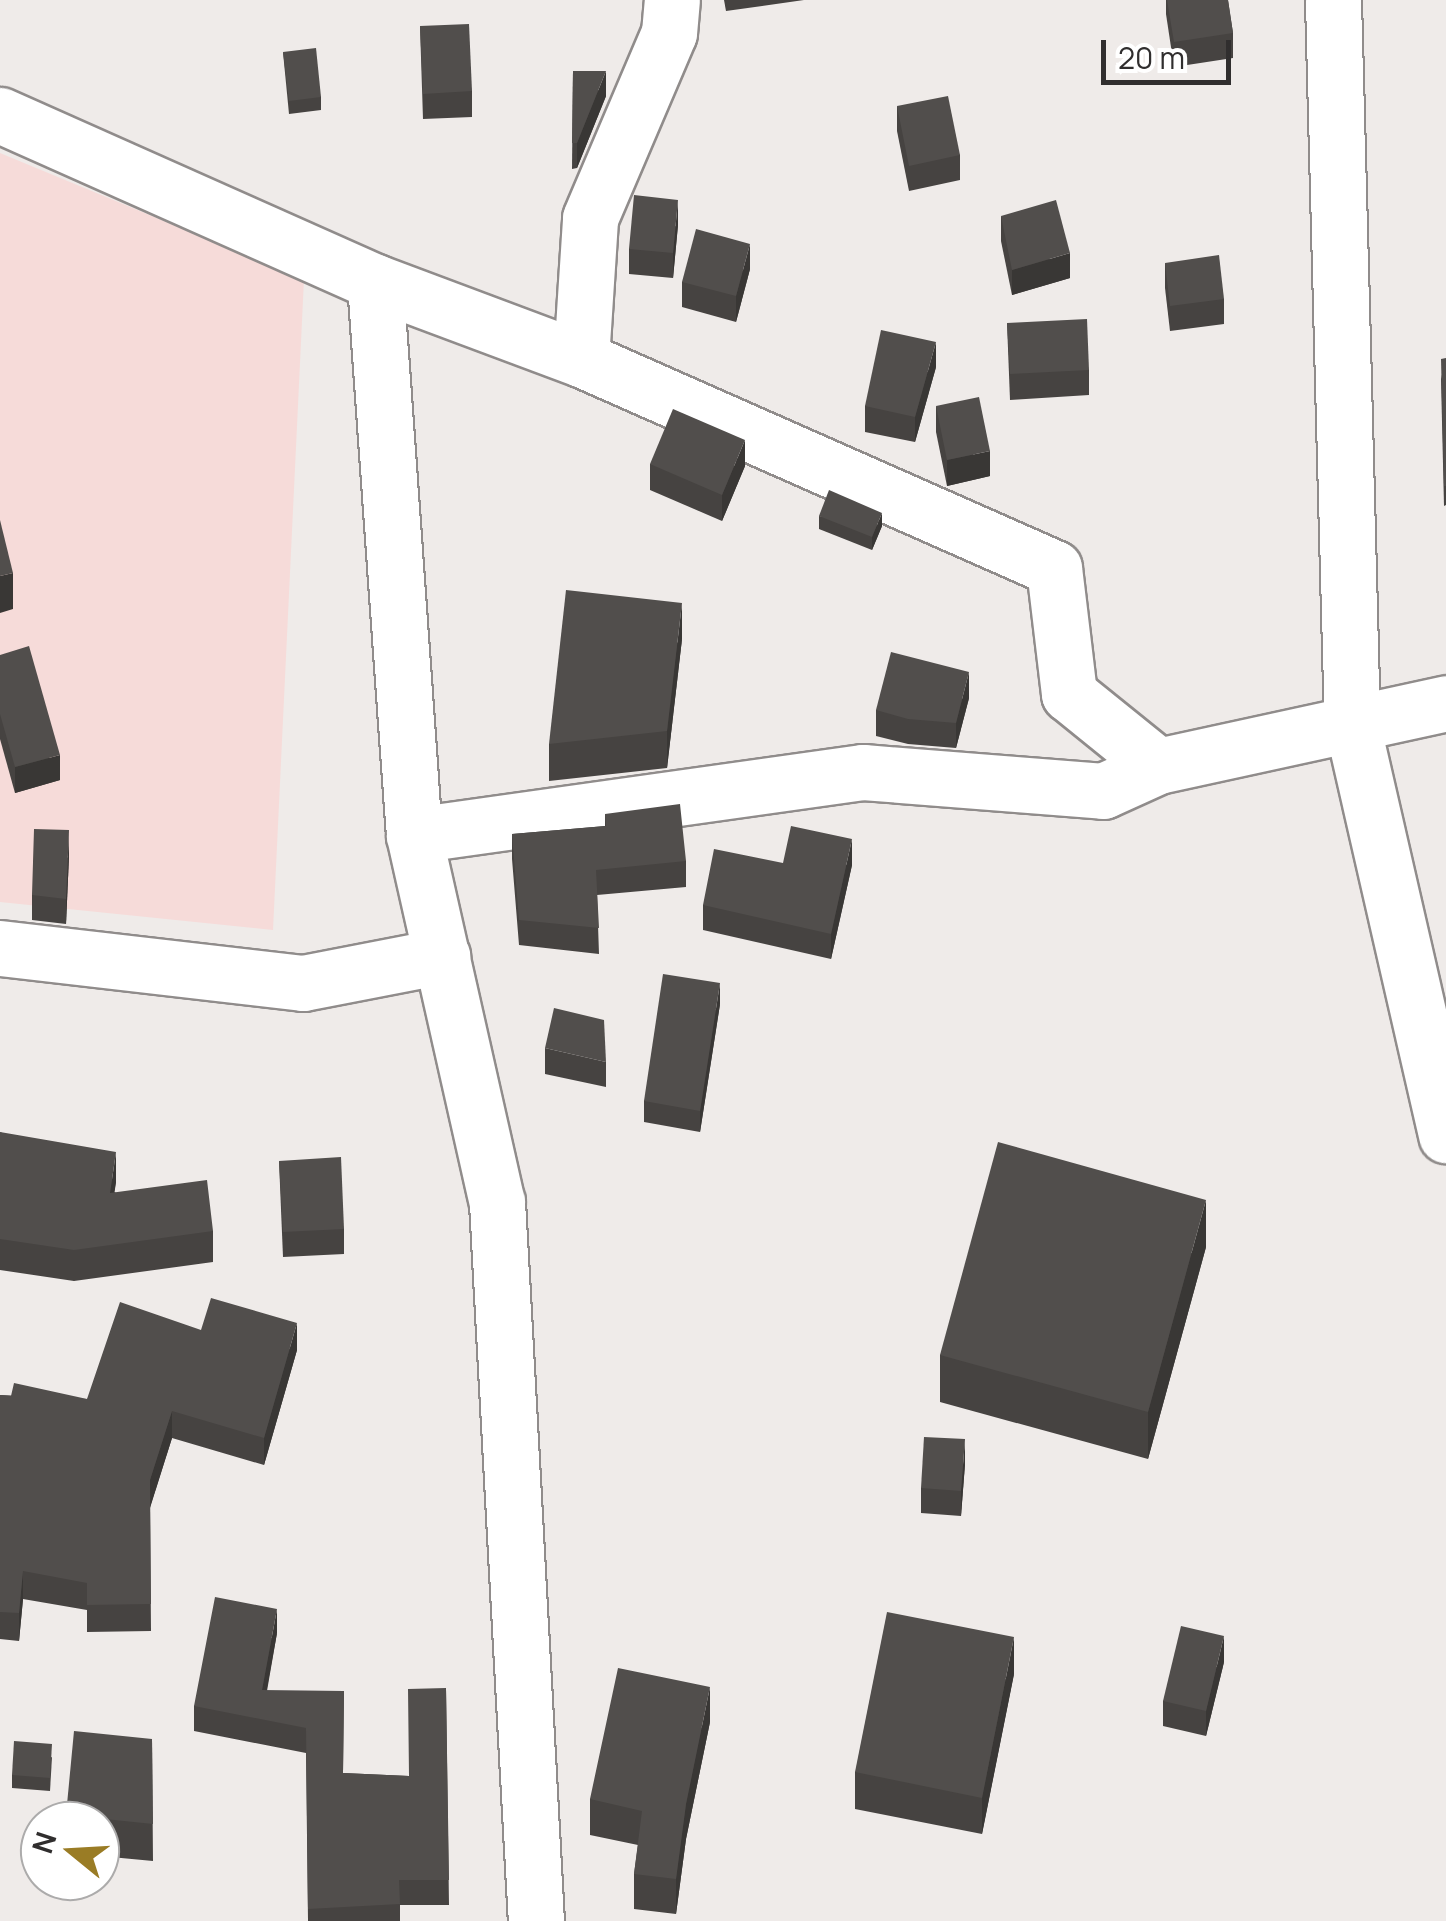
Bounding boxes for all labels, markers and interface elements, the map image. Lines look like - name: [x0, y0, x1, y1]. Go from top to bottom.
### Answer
- scale bar: [1106, 20, 1236, 82]
- text: 20 m: [1118, 37, 1185, 78]
- north arrow: [20, 1801, 120, 1901]
- text: N: [22, 1827, 65, 1858]

